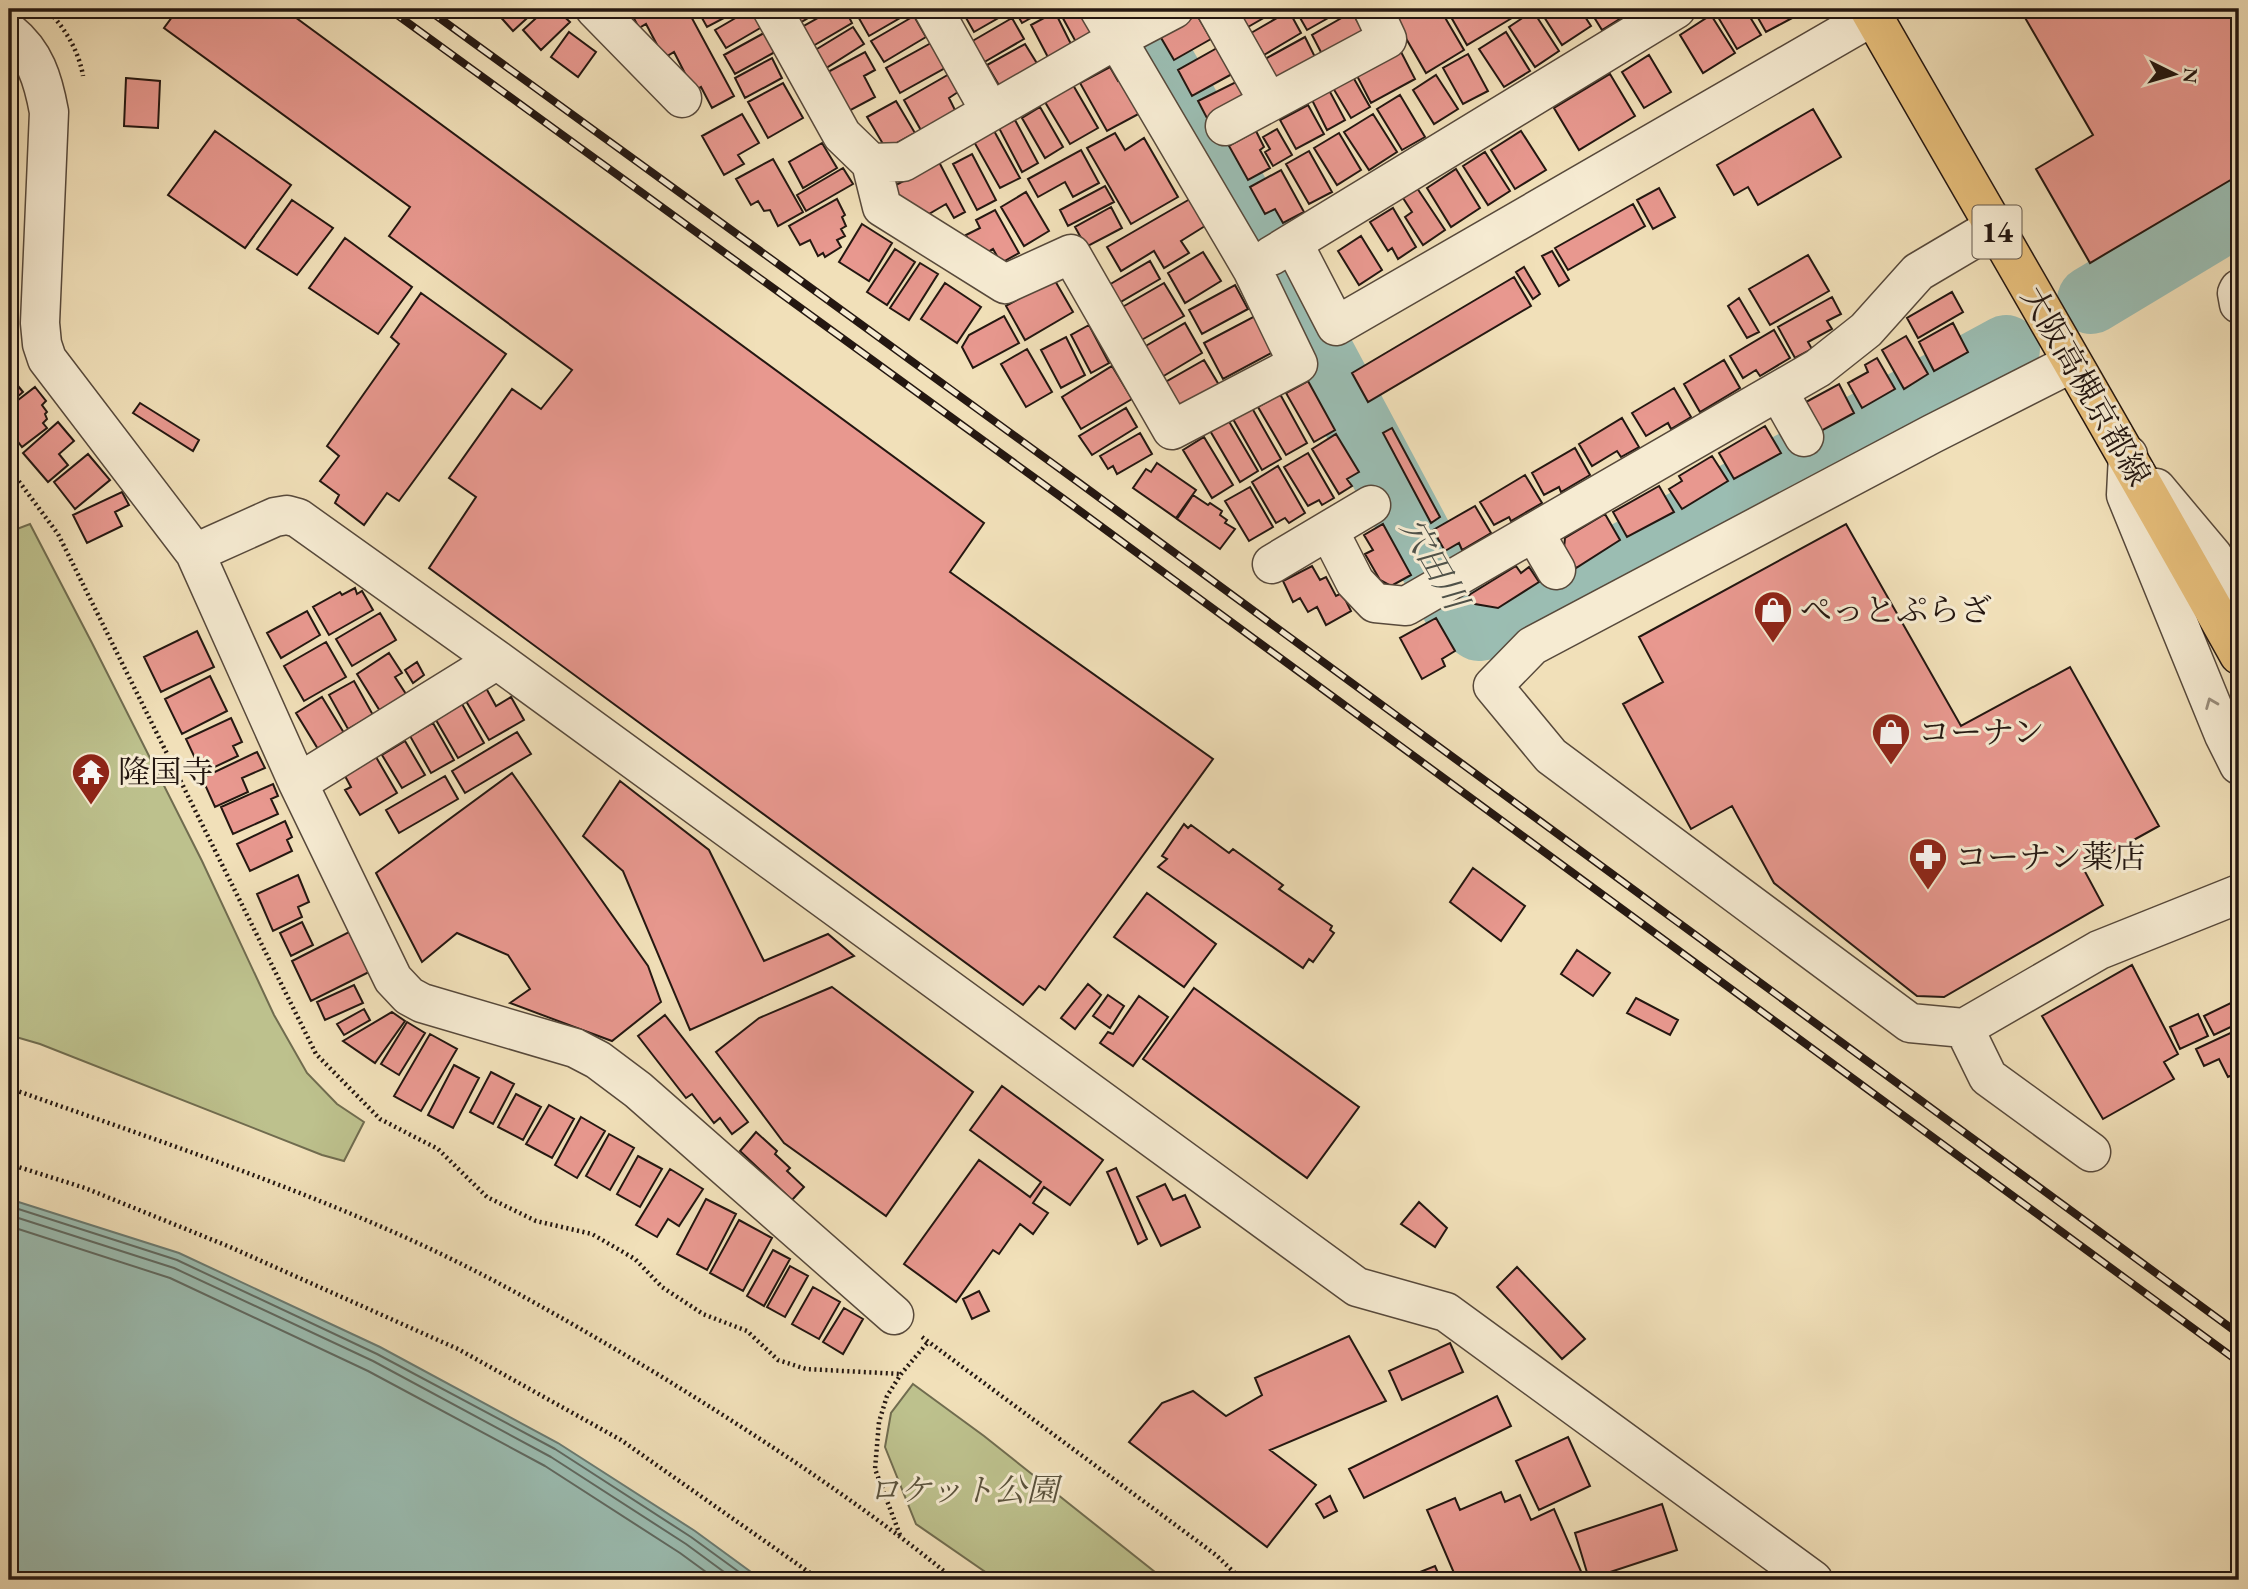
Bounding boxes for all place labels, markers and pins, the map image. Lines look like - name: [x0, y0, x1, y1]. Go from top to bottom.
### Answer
- shop icon: ぺっとぷらざ: [1752, 589, 1794, 644]
- place label: ぺっとぷらざ: [1800, 589, 1992, 631]
- shop icon: コーナン: [1870, 711, 1912, 766]
- place label: コーナン: [1918, 711, 2044, 753]
- temple icon: 隆国寺: [70, 751, 112, 806]
- place label: 隆国寺: [118, 751, 214, 793]
- pharmacy icon: コーナン薬店: [1907, 836, 1949, 891]
- place label: コーナン薬店: [1955, 836, 2145, 878]

